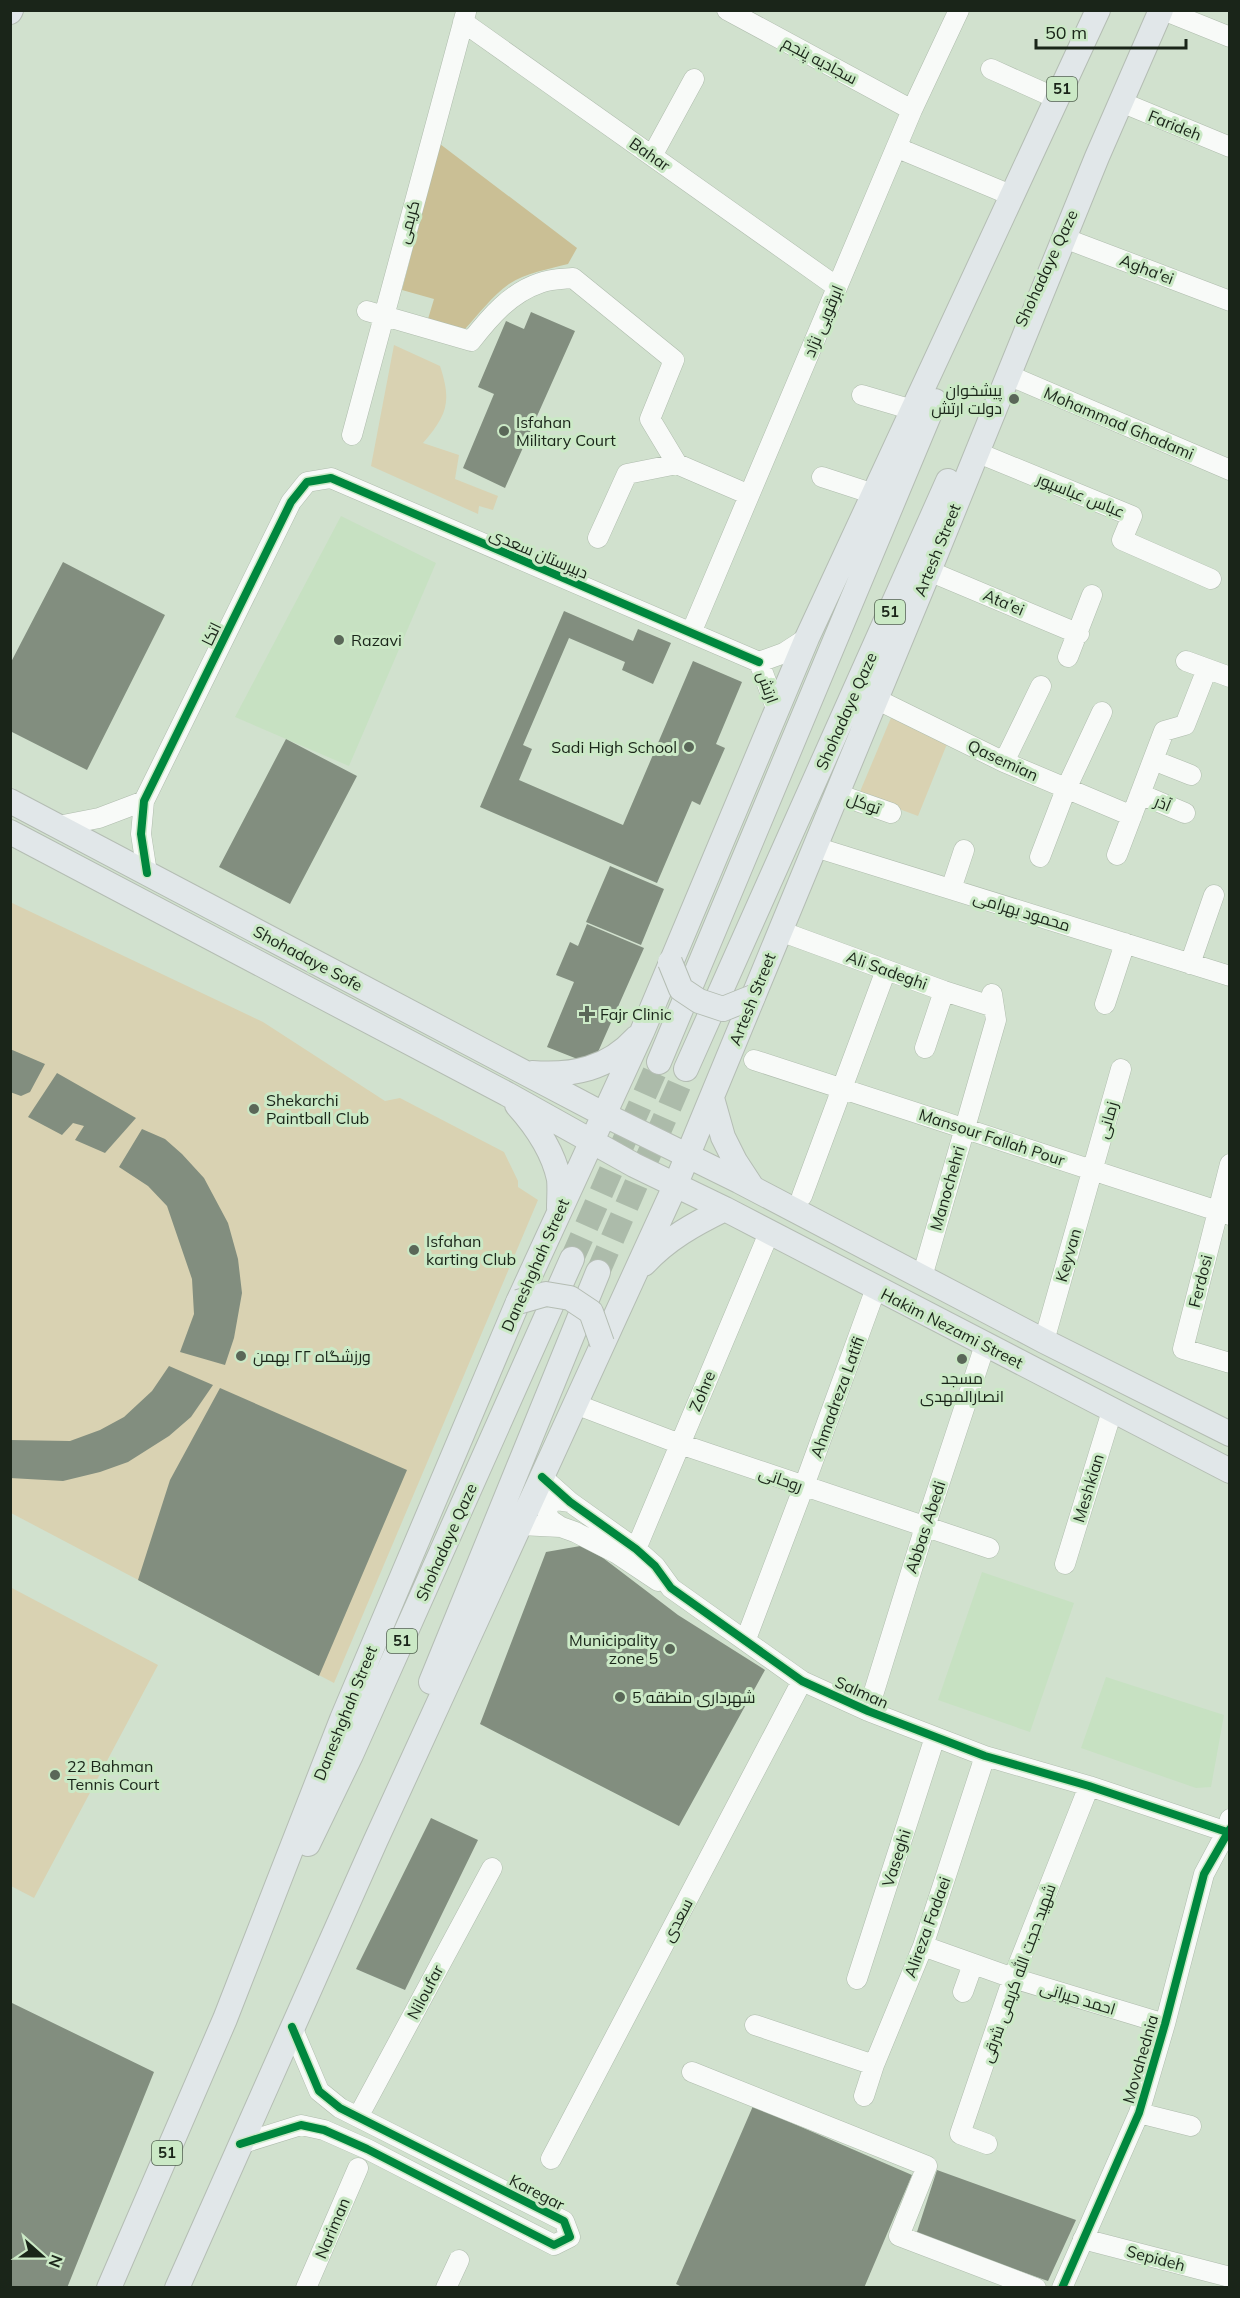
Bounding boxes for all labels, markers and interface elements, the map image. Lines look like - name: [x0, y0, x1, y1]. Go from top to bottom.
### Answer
- scale bar: [1036, 12, 1186, 50]
- text: 50 m: [1045, 21, 1087, 44]
- street label: سجادیه پنجم: [778, 32, 861, 90]
- road number: 51: [1047, 77, 1077, 101]
- street label: Farideh: [1145, 105, 1205, 145]
- street label: Bahar: [626, 133, 674, 175]
- street label: کریمی: [393, 198, 424, 246]
- street label: Shohadaye Qaze: [1010, 206, 1082, 330]
- street label: Agha'ei: [1117, 250, 1177, 288]
- street label: ابرقویی نژاد: [799, 282, 848, 360]
- place label: پیشخوان دولت ارتش: [931, 380, 1003, 419]
- street label: Mohammad Ghadami: [1041, 382, 1197, 464]
- marker: پیشخوان دولت ارتش: [1007, 392, 1021, 406]
- place label: Isfahan Military Court: [516, 412, 616, 450]
- marker: Isfahan Military Court: [497, 424, 511, 438]
- street label: عباس عباسپور: [1033, 468, 1128, 523]
- street label: Artesh Street: [909, 500, 965, 599]
- street label: دبیرستان سعدی: [486, 523, 591, 584]
- street label: Ata'ei: [980, 584, 1028, 620]
- road number: 51: [875, 600, 905, 624]
- street label: اتکا: [197, 619, 225, 649]
- place label: Razavi: [351, 630, 402, 650]
- marker: Razavi: [332, 633, 346, 647]
- street label: Shohadaye Qaze: [811, 649, 881, 773]
- street label: ارتش: [752, 668, 783, 706]
- street label: Qasemian: [965, 735, 1041, 785]
- place label: Sadi High School: [551, 737, 677, 757]
- marker: Sadi High School: [682, 740, 696, 754]
- street label: توکل: [844, 788, 884, 820]
- street label: آذر: [1151, 790, 1175, 816]
- street label: محمود بهرامی: [971, 887, 1073, 936]
- street label: Shohadaye Sofe: [250, 921, 366, 995]
- street label: Ali Sadeghi: [844, 946, 930, 994]
- street label: Artesh Street: [724, 949, 780, 1048]
- place label: Fajr Clinic: [600, 1004, 672, 1024]
- marker: Fajr Clinic: [578, 1005, 596, 1023]
- place label: Shekarchi Paintball Club: [266, 1090, 369, 1128]
- street label: زمانی: [1092, 1099, 1123, 1141]
- marker: Shekarchi Paintball Club: [247, 1102, 261, 1116]
- street label: Mansour Fallah Pour: [916, 1104, 1068, 1170]
- street label: Manochehri: [925, 1144, 969, 1232]
- street label: Daneshghah Street: [497, 1195, 573, 1335]
- street label: Keyvan: [1051, 1226, 1085, 1284]
- place label: Isfahan karting Club: [426, 1231, 516, 1269]
- marker: Isfahan karting Club: [407, 1243, 421, 1257]
- street label: Ferdosi: [1184, 1253, 1216, 1309]
- street label: Hakim Nezami Street: [878, 1283, 1027, 1373]
- street label: Ahmadreza Latifi: [806, 1334, 868, 1460]
- place label: ورزشگاه ۲۲ بهمن: [253, 1346, 371, 1367]
- marker: ورزشگاه ۲۲ بهمن: [234, 1349, 248, 1363]
- marker: مسجد انصارالمهدی: [955, 1352, 969, 1366]
- street label: Zohre: [685, 1368, 719, 1414]
- place label: مسجد انصارالمهدی: [920, 1368, 1004, 1407]
- street label: Meshkian: [1068, 1451, 1108, 1525]
- street label: روحانی: [756, 1462, 806, 1497]
- street label: Abbas Abedi: [901, 1478, 949, 1576]
- street label: Shohadaye Qaze: [411, 1480, 481, 1604]
- road number: 51: [387, 1629, 417, 1653]
- place label: Municipality zone 5: [569, 1630, 659, 1668]
- street label: Daneshghah Street: [309, 1642, 381, 1783]
- marker: Municipality zone 5: [663, 1642, 677, 1656]
- street label: Salman: [832, 1671, 892, 1713]
- place label: شهرداری منطقه 5: [632, 1687, 756, 1708]
- marker: شهرداری منطقه 5: [613, 1690, 627, 1704]
- place label: 22 Bahman Tennis Court: [67, 1756, 160, 1794]
- marker: 22 Bahman Tennis Court: [48, 1768, 62, 1782]
- street label: Vaseghi: [877, 1827, 915, 1889]
- street label: Alireza Fadaei: [900, 1874, 954, 1980]
- street label: شهید حجت الله کریمی شرقی: [976, 1881, 1061, 2066]
- street label: سعدی: [657, 1895, 698, 1946]
- street label: Niloufar: [402, 1961, 448, 2023]
- street label: احمد حیرانی: [1038, 1977, 1118, 2020]
- street label: Movahednia: [1118, 2012, 1162, 2106]
- road number: 51: [152, 2141, 182, 2165]
- street label: Karegar: [506, 2170, 568, 2214]
- street label: Nariman: [310, 2195, 354, 2261]
- north arrow: [12, 2226, 72, 2286]
- street label: Sepideh: [1125, 2241, 1187, 2275]
- text: N: [45, 2252, 68, 2271]

